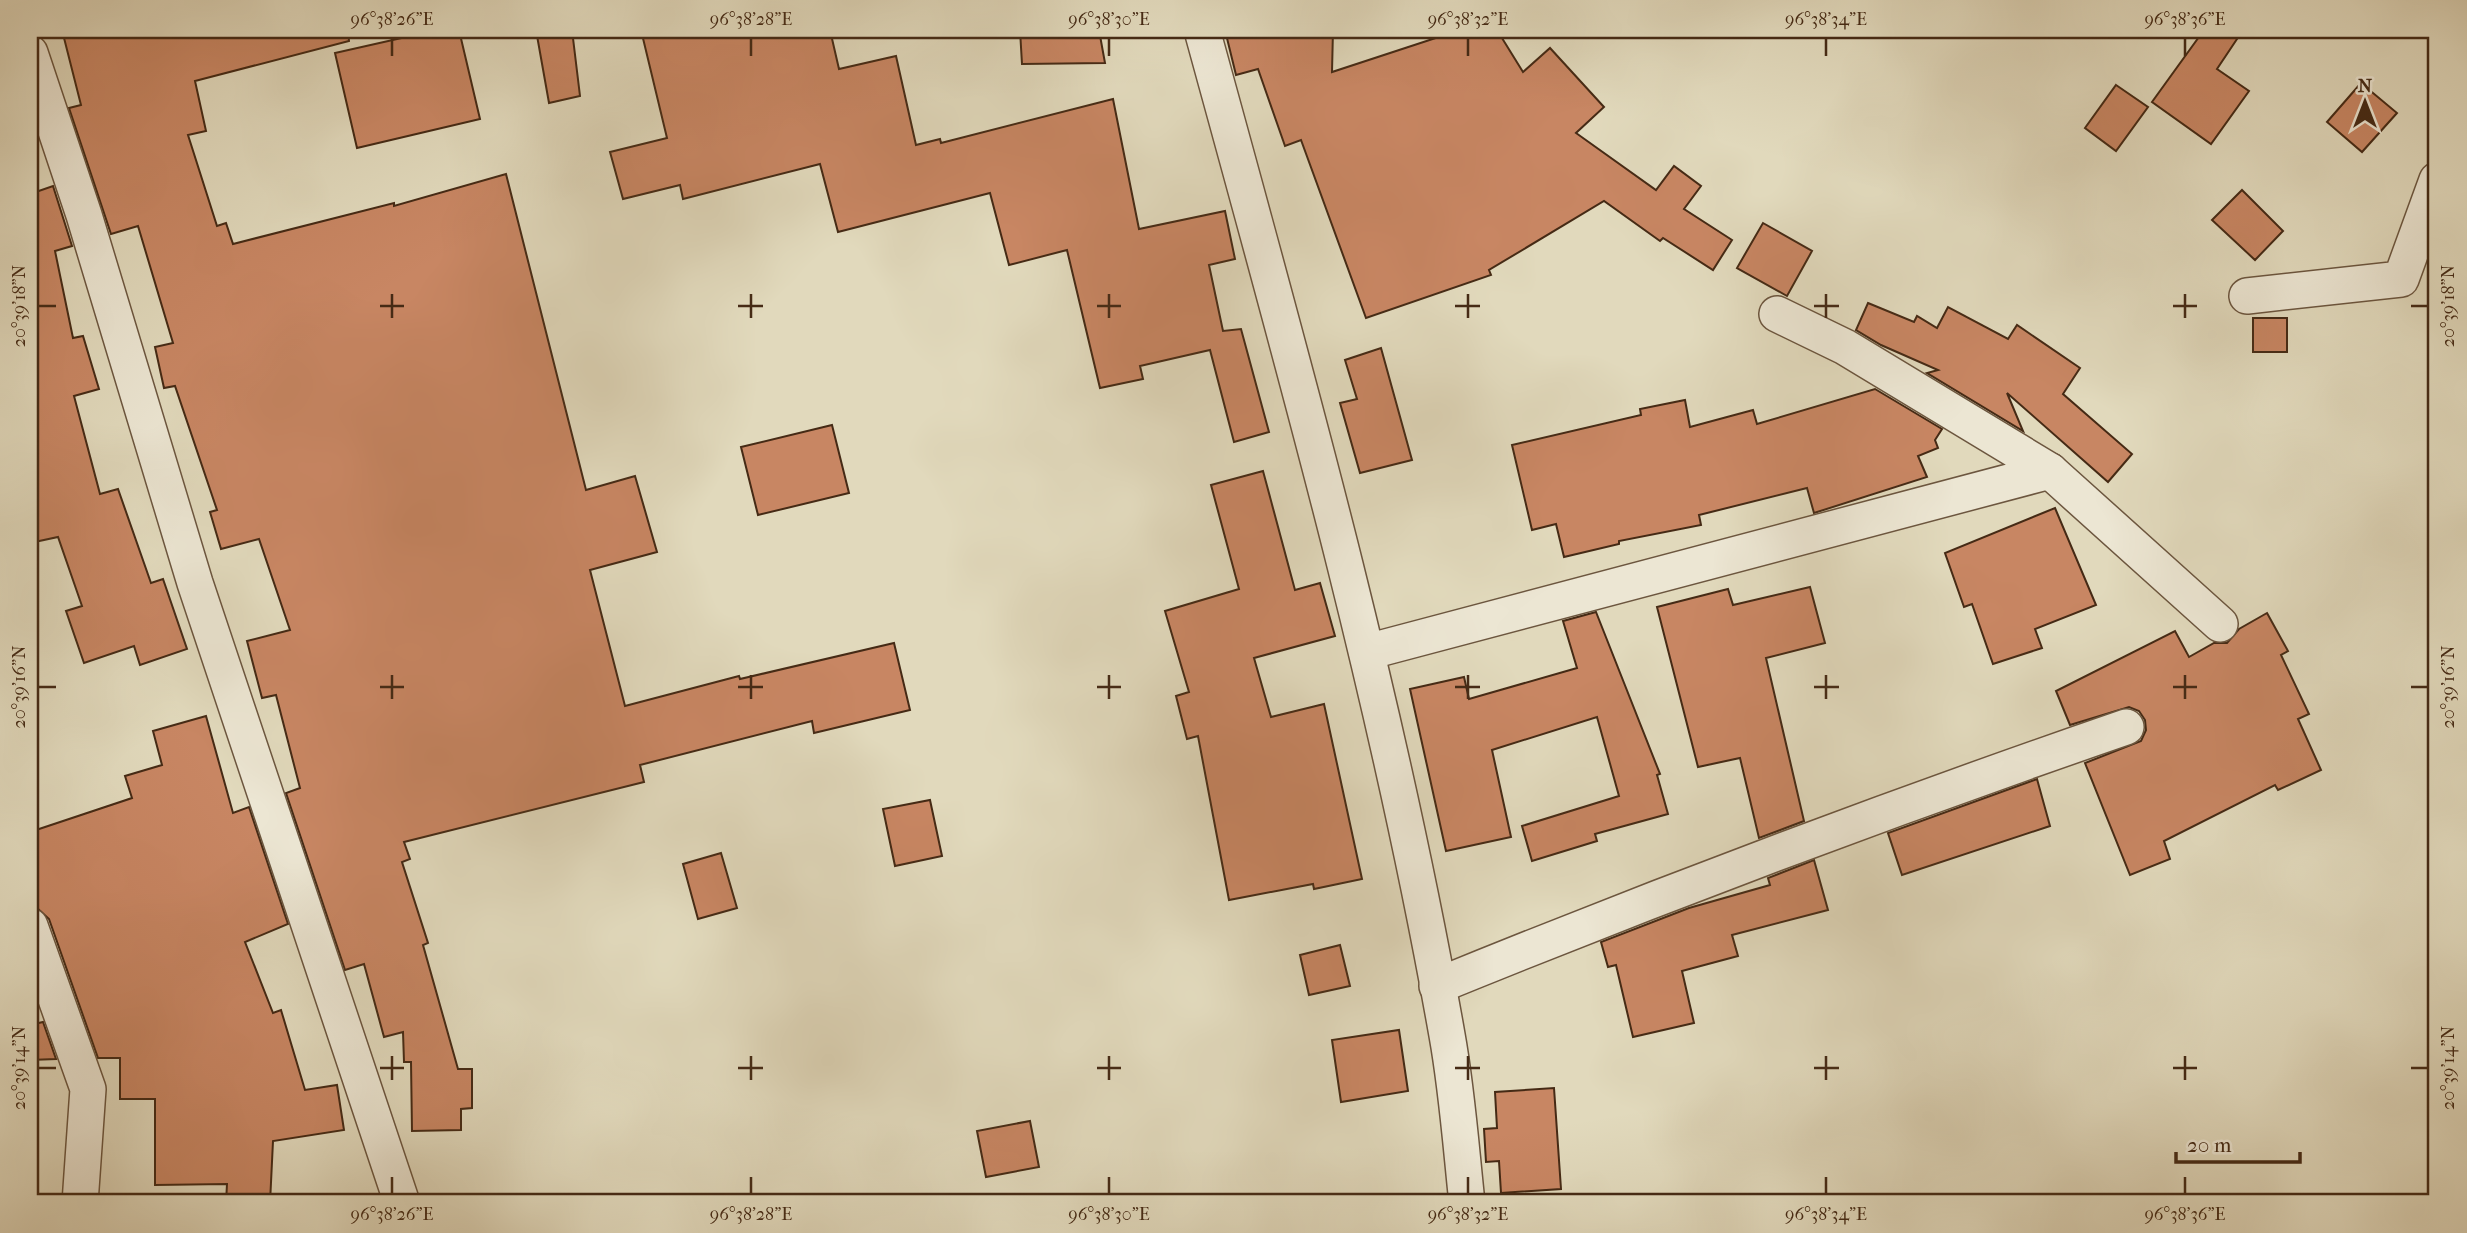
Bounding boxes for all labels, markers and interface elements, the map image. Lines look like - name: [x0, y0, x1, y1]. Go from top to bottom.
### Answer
- text: 96°38'26"E: [350, 9, 434, 30]
- text: 96°38'28"E: [710, 9, 792, 30]
- text: 96°38'30"E: [1068, 9, 1150, 30]
- text: 96°38'32"E: [1428, 9, 1508, 30]
- text: 96°38'34"E: [1785, 9, 1867, 30]
- text: 96°38'36"E: [2144, 9, 2226, 30]
- north arrow: [2330, 66, 2400, 136]
- text: N: [2358, 75, 2373, 97]
- text: 20°39'18"N: [9, 264, 30, 347]
- text: 20°39'18"N: [2438, 264, 2459, 347]
- text: 20°39'16"N: [9, 645, 30, 729]
- text: 20°39'16"N: [2438, 645, 2459, 729]
- text: 20°39'14"N: [9, 1026, 30, 1110]
- text: 20°39'14"N: [2438, 1026, 2459, 1110]
- scale bar: [2176, 1121, 2301, 1165]
- text: 20 m: [2187, 1133, 2232, 1157]
- text: 96°38'26"E: [350, 1204, 434, 1225]
- text: 96°38'28"E: [710, 1204, 792, 1225]
- text: 96°38'30"E: [1068, 1204, 1150, 1225]
- text: 96°38'32"E: [1428, 1204, 1508, 1225]
- text: 96°38'34"E: [1785, 1204, 1867, 1225]
- text: 96°38'36"E: [2144, 1204, 2226, 1225]

